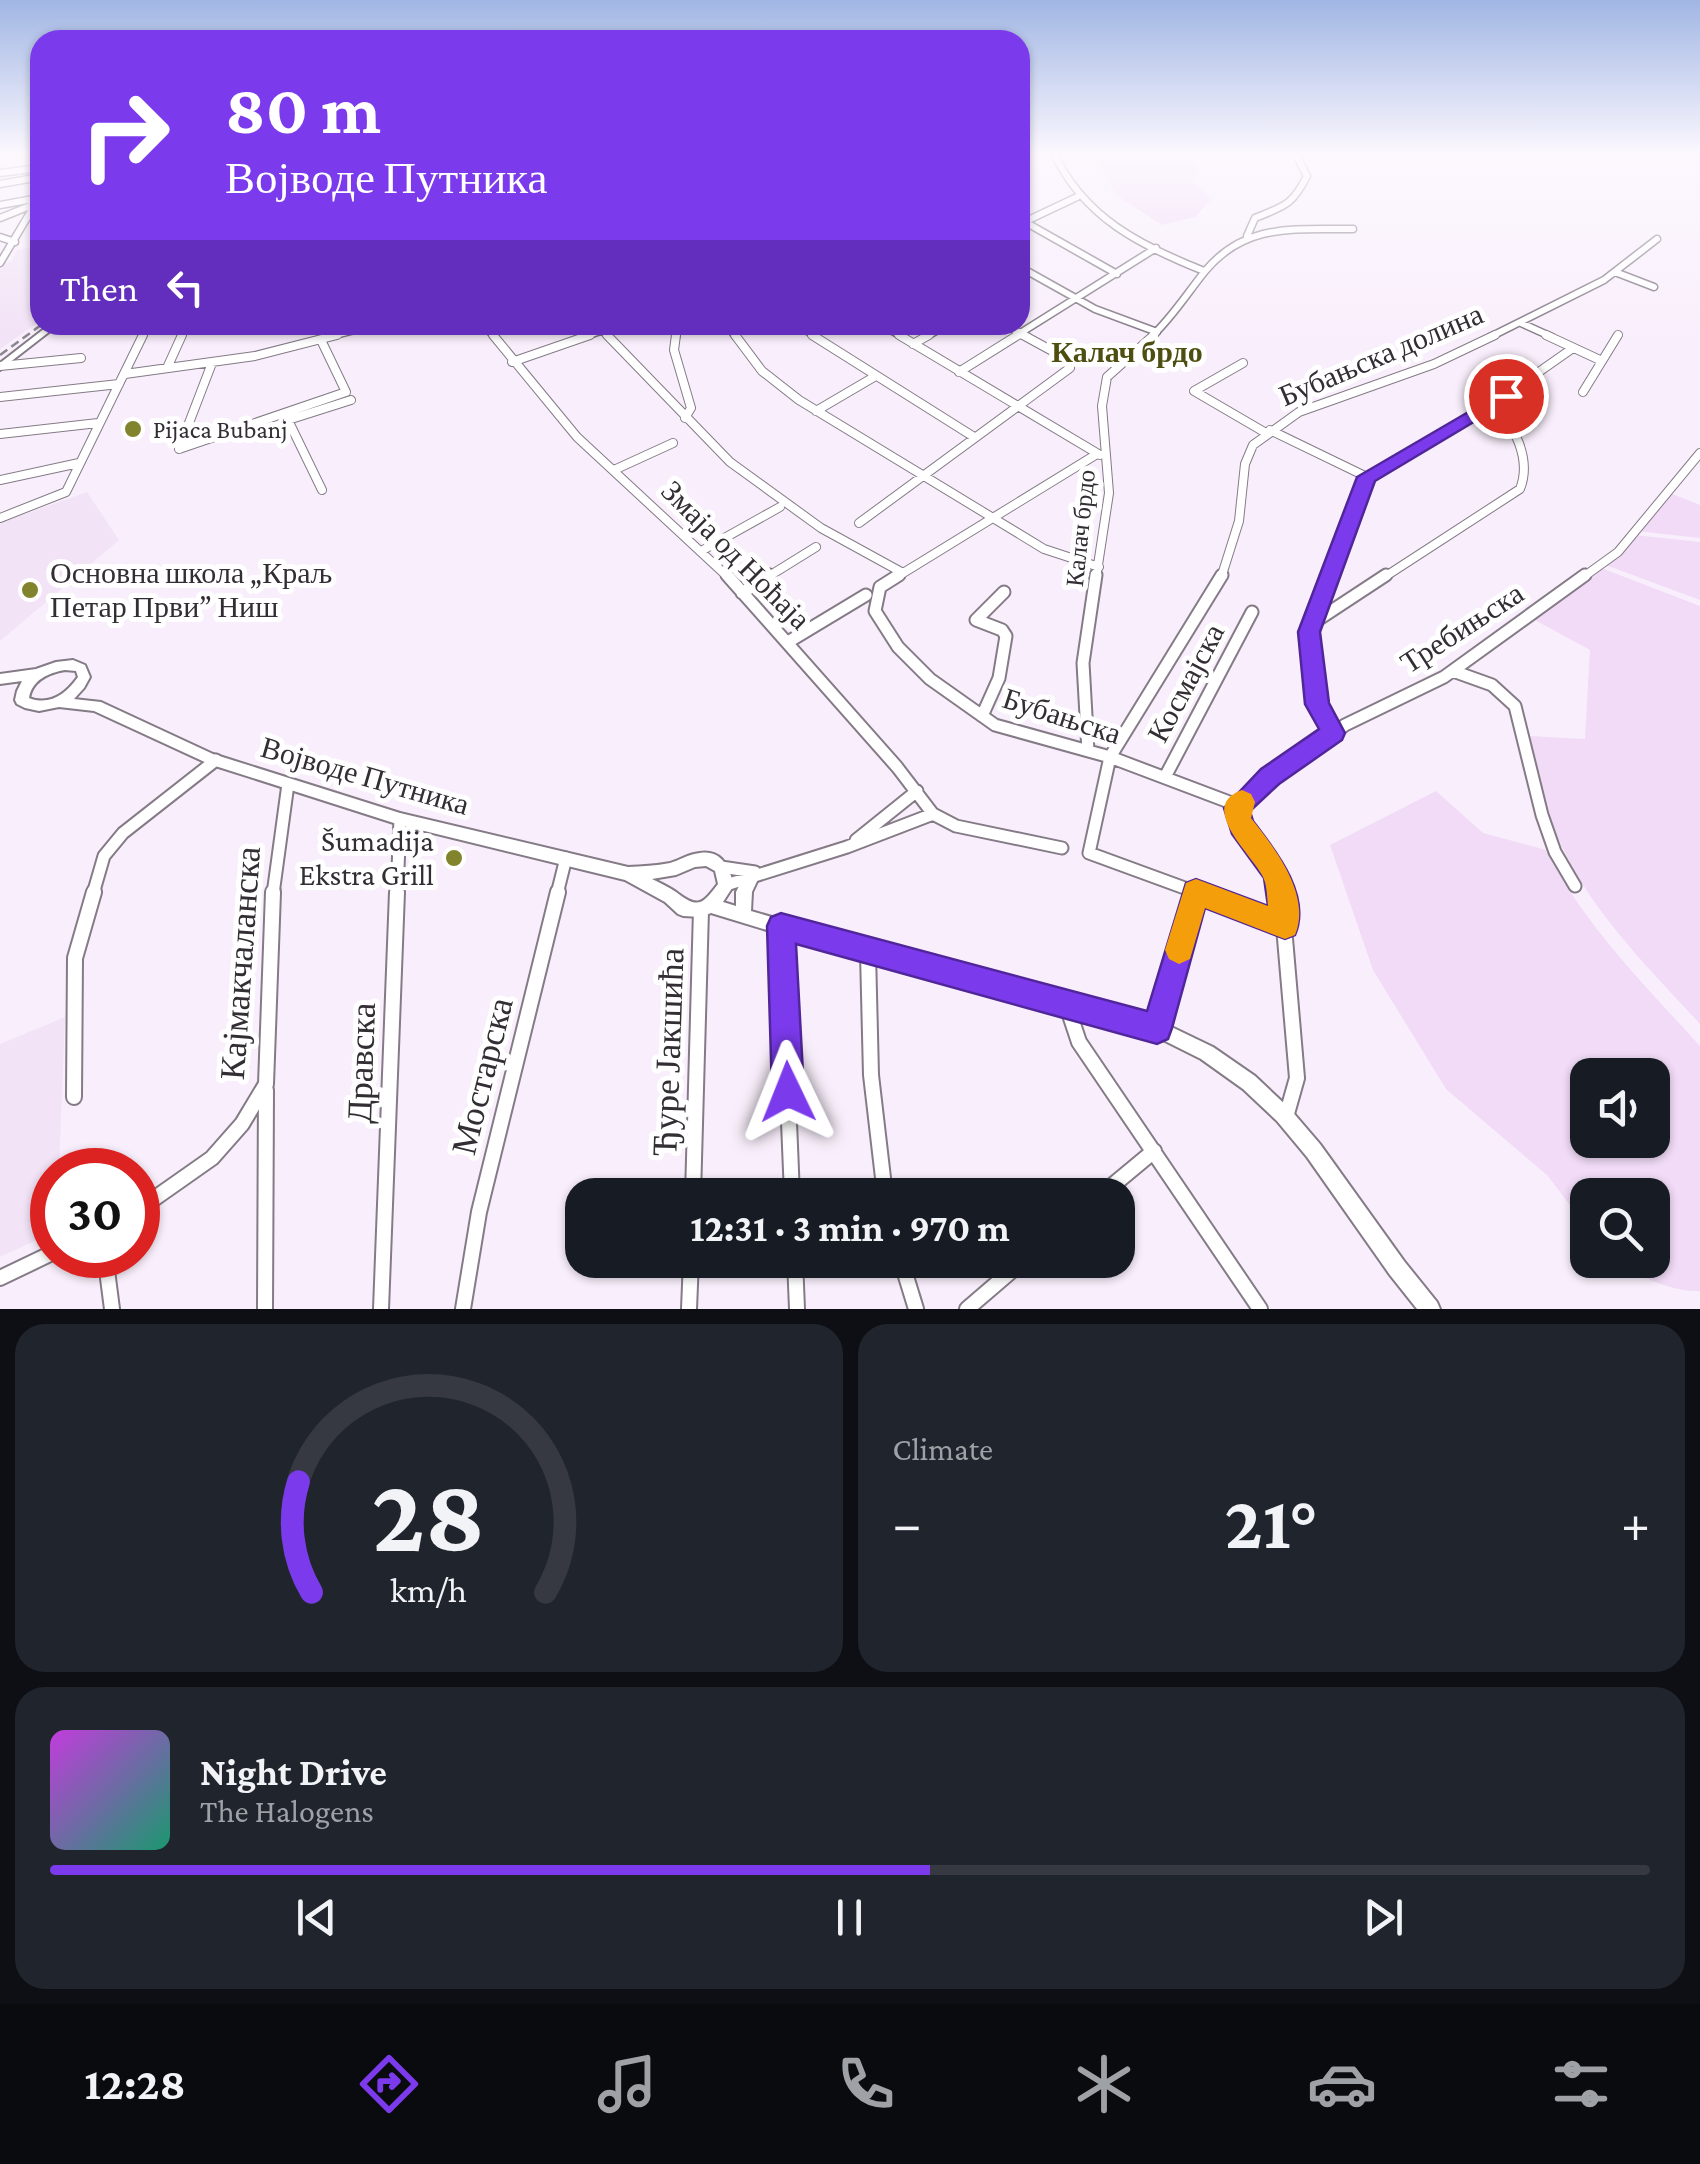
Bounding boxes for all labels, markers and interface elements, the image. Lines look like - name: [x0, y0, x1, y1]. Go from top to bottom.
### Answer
- icon: right: [60, 70, 190, 200]
- text: 80 m: [225, 70, 381, 148]
- text: Војводе Путника: [225, 153, 547, 203]
- icon: left: [158, 260, 213, 315]
- text: Then: [60, 267, 138, 309]
- street label: Бубањска долина: [1274, 297, 1488, 412]
- district label: Калач брдо: [1051, 335, 1203, 368]
- pin: [1464, 354, 1549, 439]
- icon: arrive: [1479, 369, 1534, 424]
- place label: Pijaca Bubanj: [153, 416, 287, 444]
- marker: Pijaca Bubanj: [122, 418, 144, 440]
- street label: Калач брдо: [1061, 468, 1100, 588]
- street label: Змаја од Ноћаја: [655, 474, 817, 636]
- place label: Основна школа „Краљ Петар Први” Ниш: [50, 556, 332, 623]
- street label: Требињска: [1394, 576, 1529, 679]
- marker: Основна школа „Краљ Петар Први” Ниш: [19, 579, 41, 601]
- street label: Космајска: [1141, 618, 1230, 747]
- street label: Бубањска: [999, 681, 1125, 750]
- street label: Војводе Путника: [257, 730, 473, 821]
- place label: Šumadija Ekstra Grill: [299, 824, 434, 891]
- street label: Кајмакчаланска: [213, 845, 268, 1081]
- marker: Šumadija Ekstra Grill: [443, 847, 465, 869]
- street label: Ђуре Јакшића: [645, 947, 692, 1157]
- street label: Мостарска: [444, 993, 521, 1159]
- street label: Дравска: [340, 1002, 383, 1124]
- position arrow: [736, 1040, 840, 1144]
- map controls: [1570, 1058, 1670, 1278]
- button: sound: [1570, 1058, 1670, 1158]
- speed limit sign: 30: [30, 1148, 160, 1278]
- button: search: [1570, 1178, 1670, 1278]
- text: 12:31 · 3 min · 970 m: [690, 1207, 1010, 1249]
- text: Climate: [893, 1431, 993, 1467]
- text: 28: [372, 1457, 486, 1572]
- text: 21°: [1225, 1481, 1318, 1564]
- text: −: [893, 1493, 922, 1554]
- text: +: [1621, 1493, 1650, 1554]
- text: km/h: [390, 1570, 467, 1610]
- text: Night Drive: [200, 1751, 387, 1793]
- text: The Halogens: [200, 1793, 374, 1829]
- icon: previous: [289, 1890, 344, 1945]
- icon: pause: [822, 1890, 877, 1945]
- icon: next: [1356, 1890, 1411, 1945]
- icon: directions: [354, 2049, 424, 2119]
- icon: music: [592, 2049, 662, 2119]
- icon: phone: [831, 2049, 901, 2119]
- icon: climate: [1069, 2049, 1139, 2119]
- icon: car: [1307, 2049, 1377, 2119]
- icon: filters: [1546, 2049, 1616, 2119]
- text: 12:28: [84, 2059, 186, 2109]

